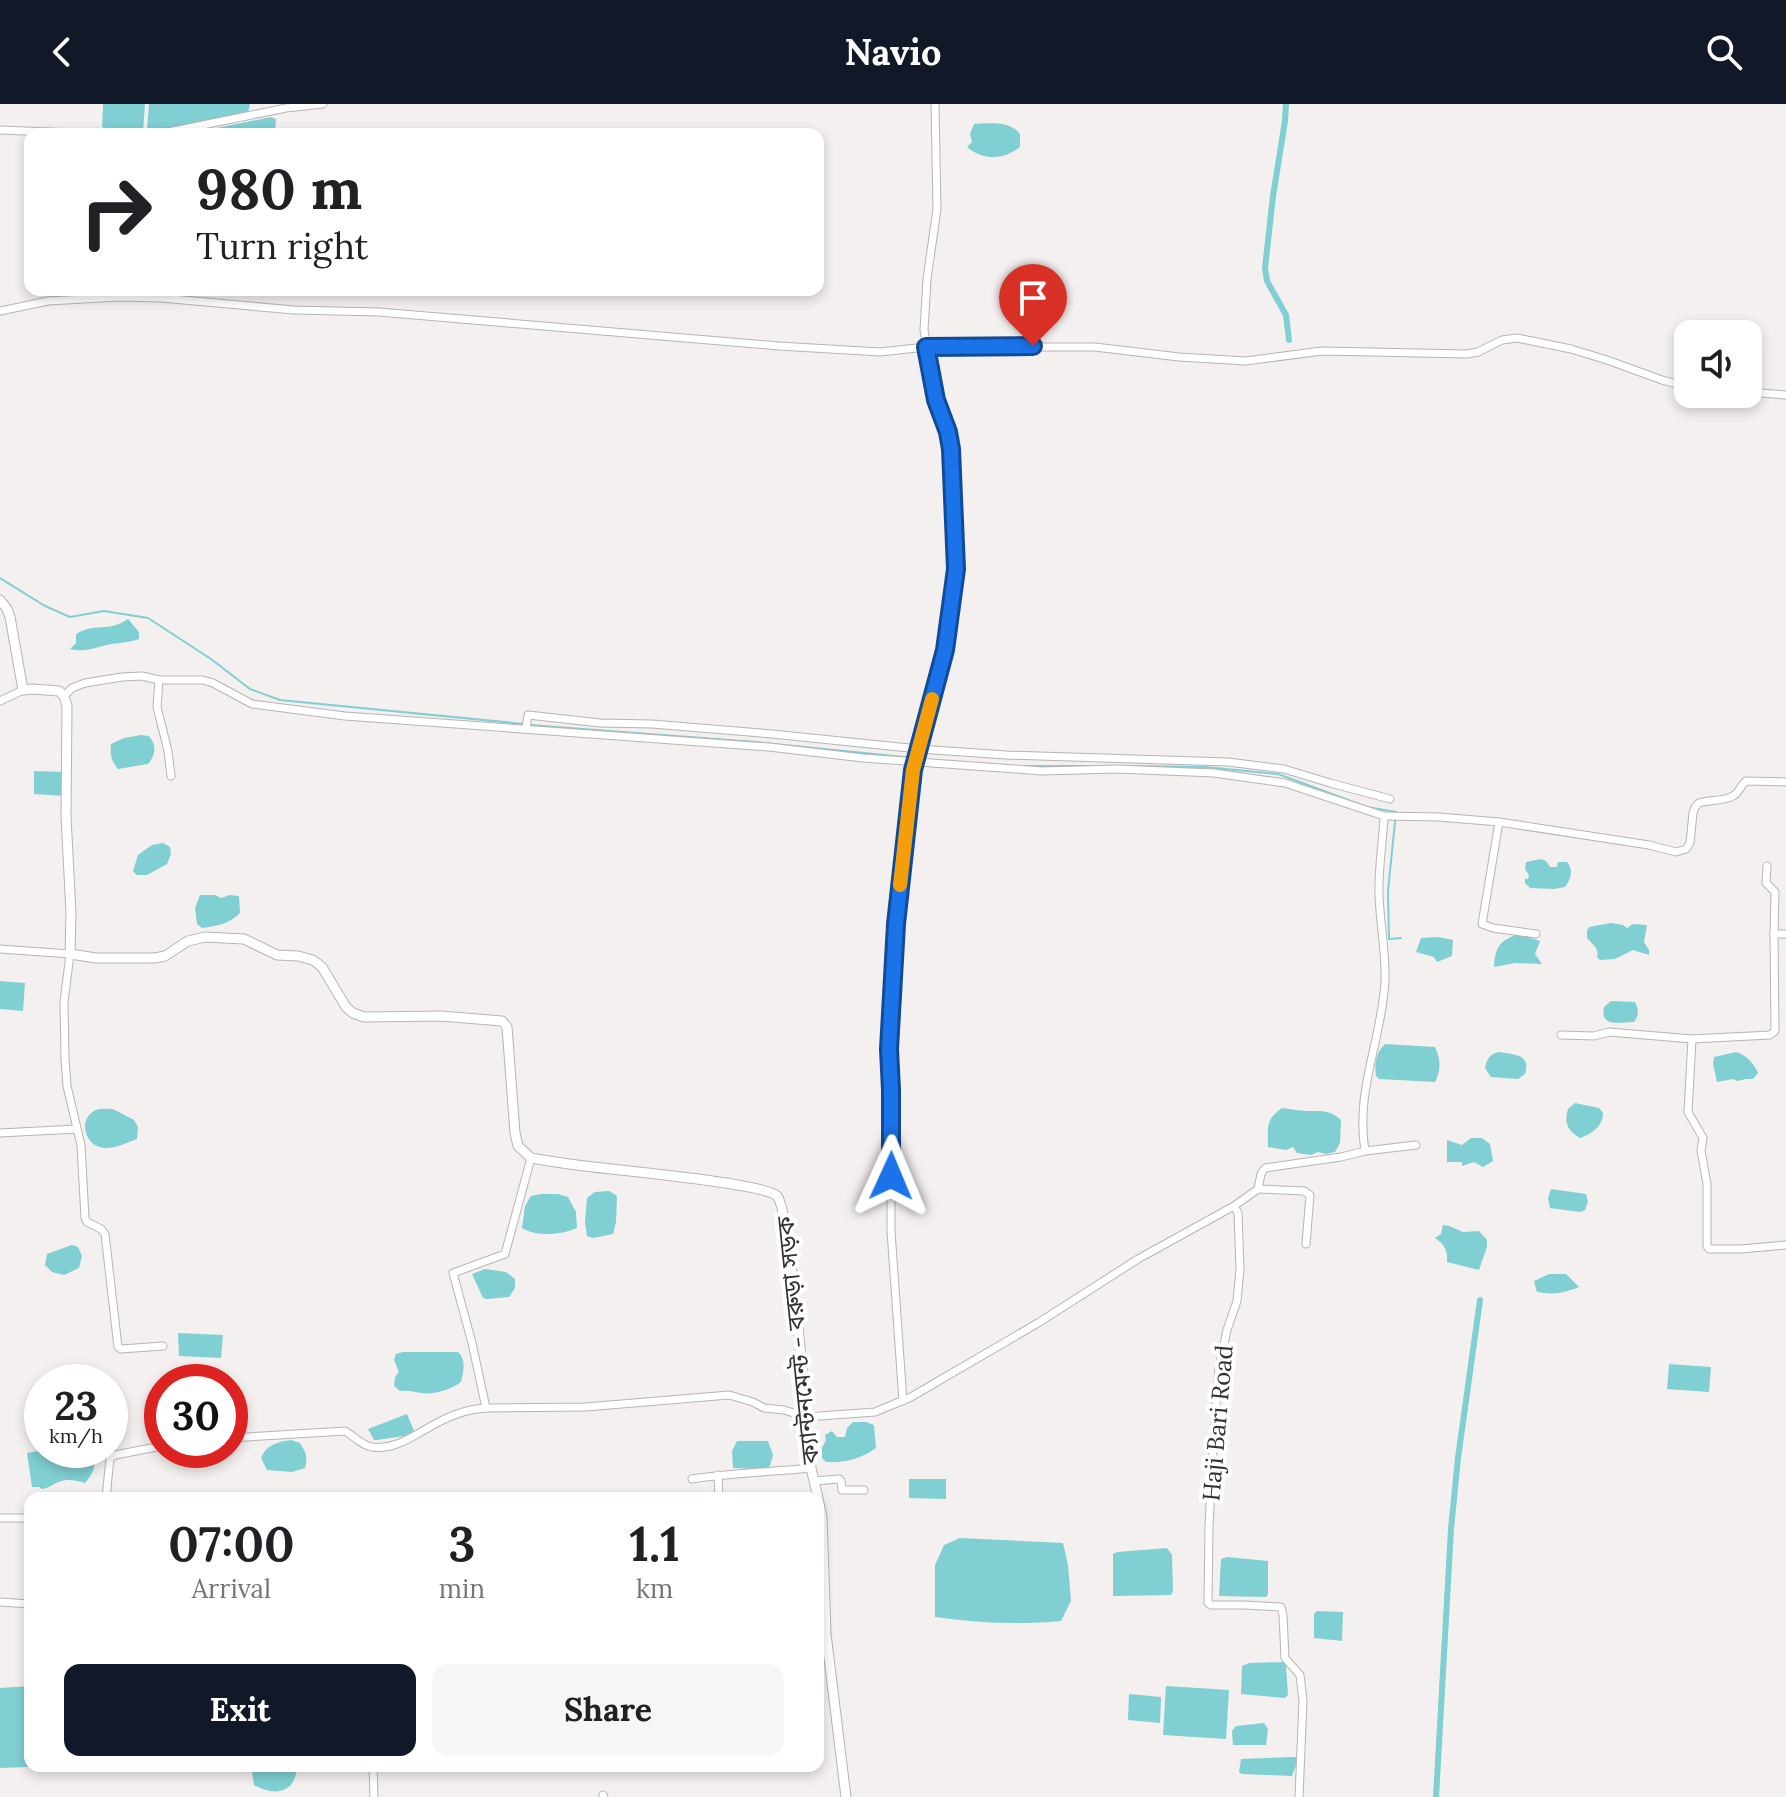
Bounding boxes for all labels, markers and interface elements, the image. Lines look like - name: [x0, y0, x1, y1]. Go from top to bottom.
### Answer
- text: Navio: [845, 29, 941, 75]
- icon: back: [40, 30, 84, 74]
- icon: search: [1702, 30, 1746, 74]
- text: 980 m: [196, 153, 362, 224]
- icon: right: [64, 160, 168, 264]
- text: Turn right: [196, 223, 369, 269]
- pin: [999, 264, 1067, 346]
- icon: arrive: [1011, 276, 1055, 320]
- map controls: [1674, 320, 1762, 408]
- button: sound: [1674, 320, 1762, 408]
- position arrow: [849, 1134, 933, 1218]
- street label: ক্যান্টনমেন্ট - বরুড়া সড়ক: [769, 1214, 826, 1466]
- street label: Haji Bari Road: [1195, 1344, 1240, 1502]
- speed limit sign: 30: [144, 1364, 248, 1468]
- text: 23: [54, 1380, 98, 1431]
- text: km/h: [49, 1423, 103, 1448]
- text: 07:00: [168, 1513, 294, 1574]
- text: 3: [449, 1513, 475, 1574]
- text: 1.1: [629, 1513, 680, 1574]
- text: Arrival: [192, 1572, 271, 1605]
- text: min: [439, 1572, 485, 1605]
- text: km: [636, 1572, 673, 1605]
- button: Exit: [64, 1664, 416, 1756]
- button: Share: [432, 1664, 784, 1756]

